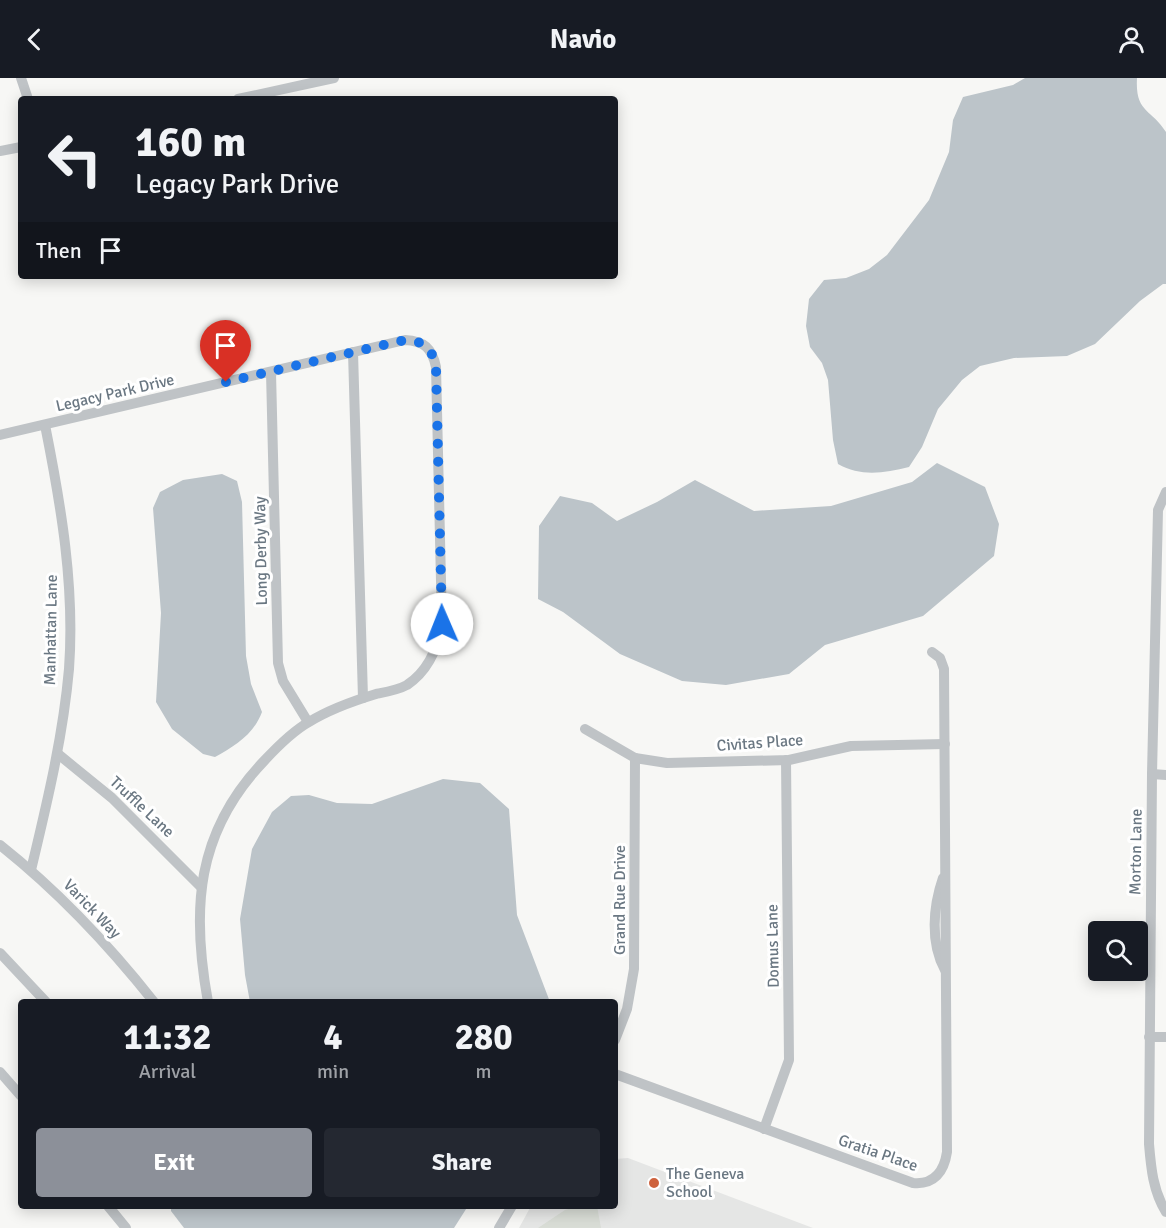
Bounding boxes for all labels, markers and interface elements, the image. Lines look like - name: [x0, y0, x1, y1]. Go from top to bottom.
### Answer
- icon: back: [18, 23, 51, 56]
- text: Navio: [550, 23, 616, 56]
- icon: person: [1115, 23, 1148, 56]
- text: 160 m: [135, 117, 246, 168]
- icon: left: [36, 120, 114, 198]
- text: Legacy Park Drive: [135, 168, 339, 201]
- icon: arrive: [94, 234, 127, 267]
- text: Then: [36, 237, 82, 264]
- pin: [200, 320, 251, 382]
- icon: arrive: [209, 329, 242, 362]
- street label: Legacy Park Drive: [54, 370, 176, 416]
- street label: Long Derby Way: [250, 496, 272, 606]
- street label: Manhattan Lane: [40, 574, 62, 686]
- position arrow: [410, 592, 474, 656]
- street label: Civitas Place: [716, 730, 804, 756]
- street label: Truffle Lane: [106, 772, 178, 842]
- street label: Morton Lane: [1125, 809, 1147, 895]
- street label: Grand Rue Drive: [610, 845, 630, 955]
- street label: Varick Way: [59, 875, 125, 943]
- street label: Domus Lane: [762, 904, 784, 988]
- map controls: [1088, 921, 1148, 981]
- button: search: [1088, 921, 1148, 981]
- text: 11:32: [123, 1015, 212, 1060]
- text: 4: [323, 1015, 343, 1060]
- text: 280: [454, 1015, 513, 1060]
- text: Arrival: [139, 1059, 196, 1084]
- text: min: [317, 1059, 349, 1084]
- text: m: [476, 1059, 492, 1084]
- button: Exit: [36, 1128, 312, 1197]
- button: Share: [324, 1128, 600, 1197]
- street label: Gratia Place: [835, 1130, 921, 1176]
- place label: The Geneva School: [666, 1164, 744, 1202]
- marker: The Geneva School: [647, 1176, 661, 1190]

